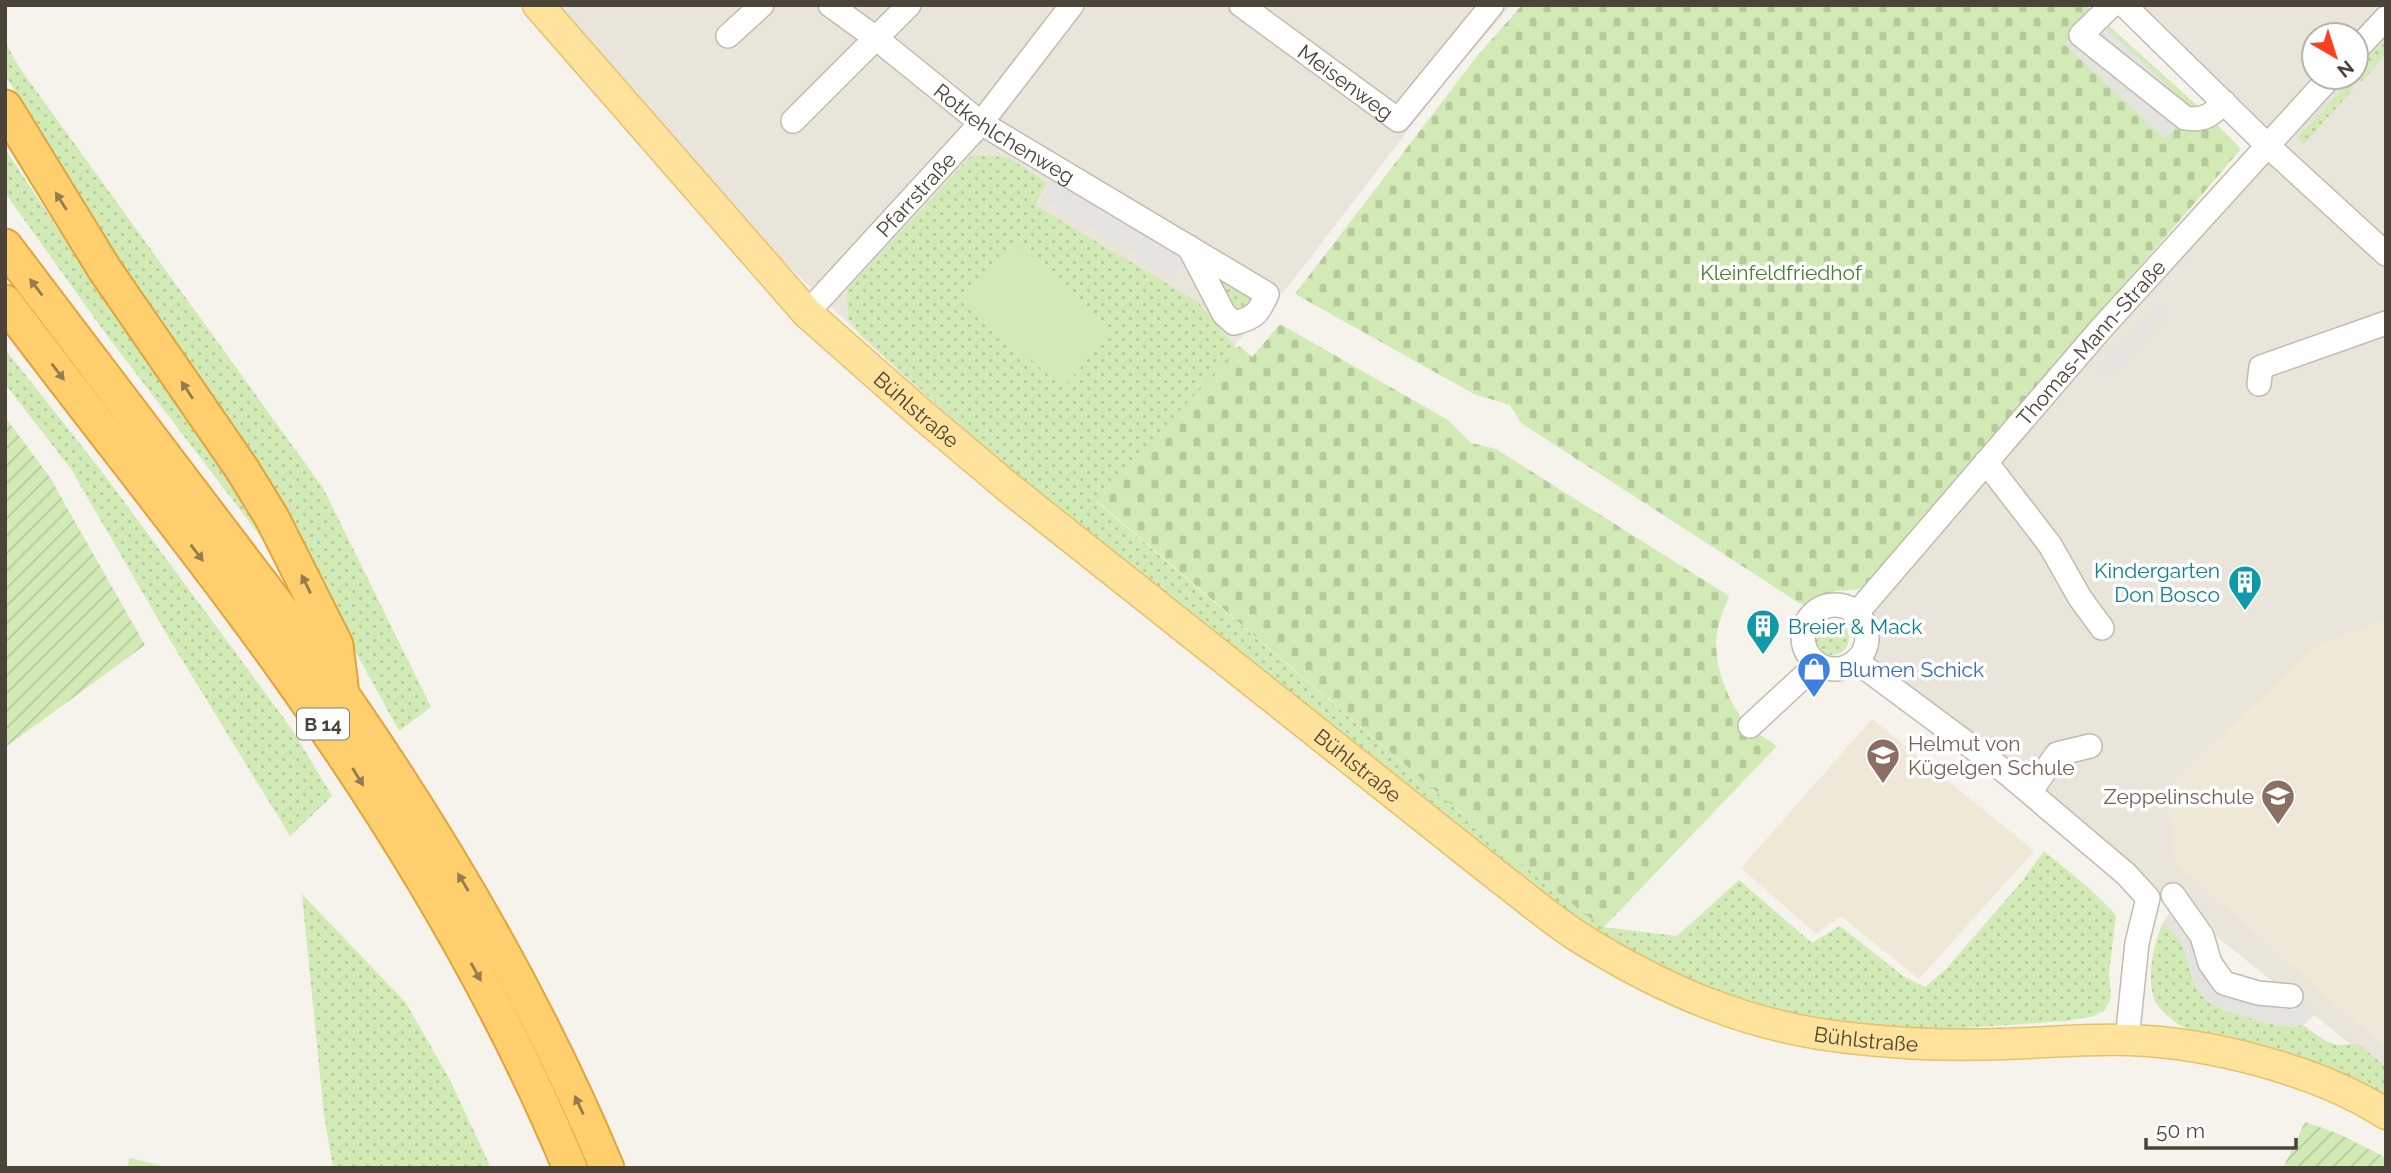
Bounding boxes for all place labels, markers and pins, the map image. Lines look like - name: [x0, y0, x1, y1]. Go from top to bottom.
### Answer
- place label: Kindergarten Don Bosco: [2094, 558, 2220, 607]
- building icon: Kindergarten Don Bosco: [2226, 563, 2264, 612]
- building icon: Breier & Mack: [1744, 607, 1782, 656]
- place label: Breier & Mack: [1788, 614, 1922, 639]
- shop icon: Blumen Schick: [1795, 650, 1833, 699]
- place label: Blumen Schick: [1839, 657, 1984, 682]
- place label: Helmut von Kügelgen Schule: [1908, 731, 2075, 780]
- school or university icon: Helmut von Kügelgen Schule: [1864, 736, 1902, 785]
- school or university icon: Zeppelinschule: [2259, 777, 2297, 826]
- place label: Zeppelinschule: [2104, 784, 2254, 809]

